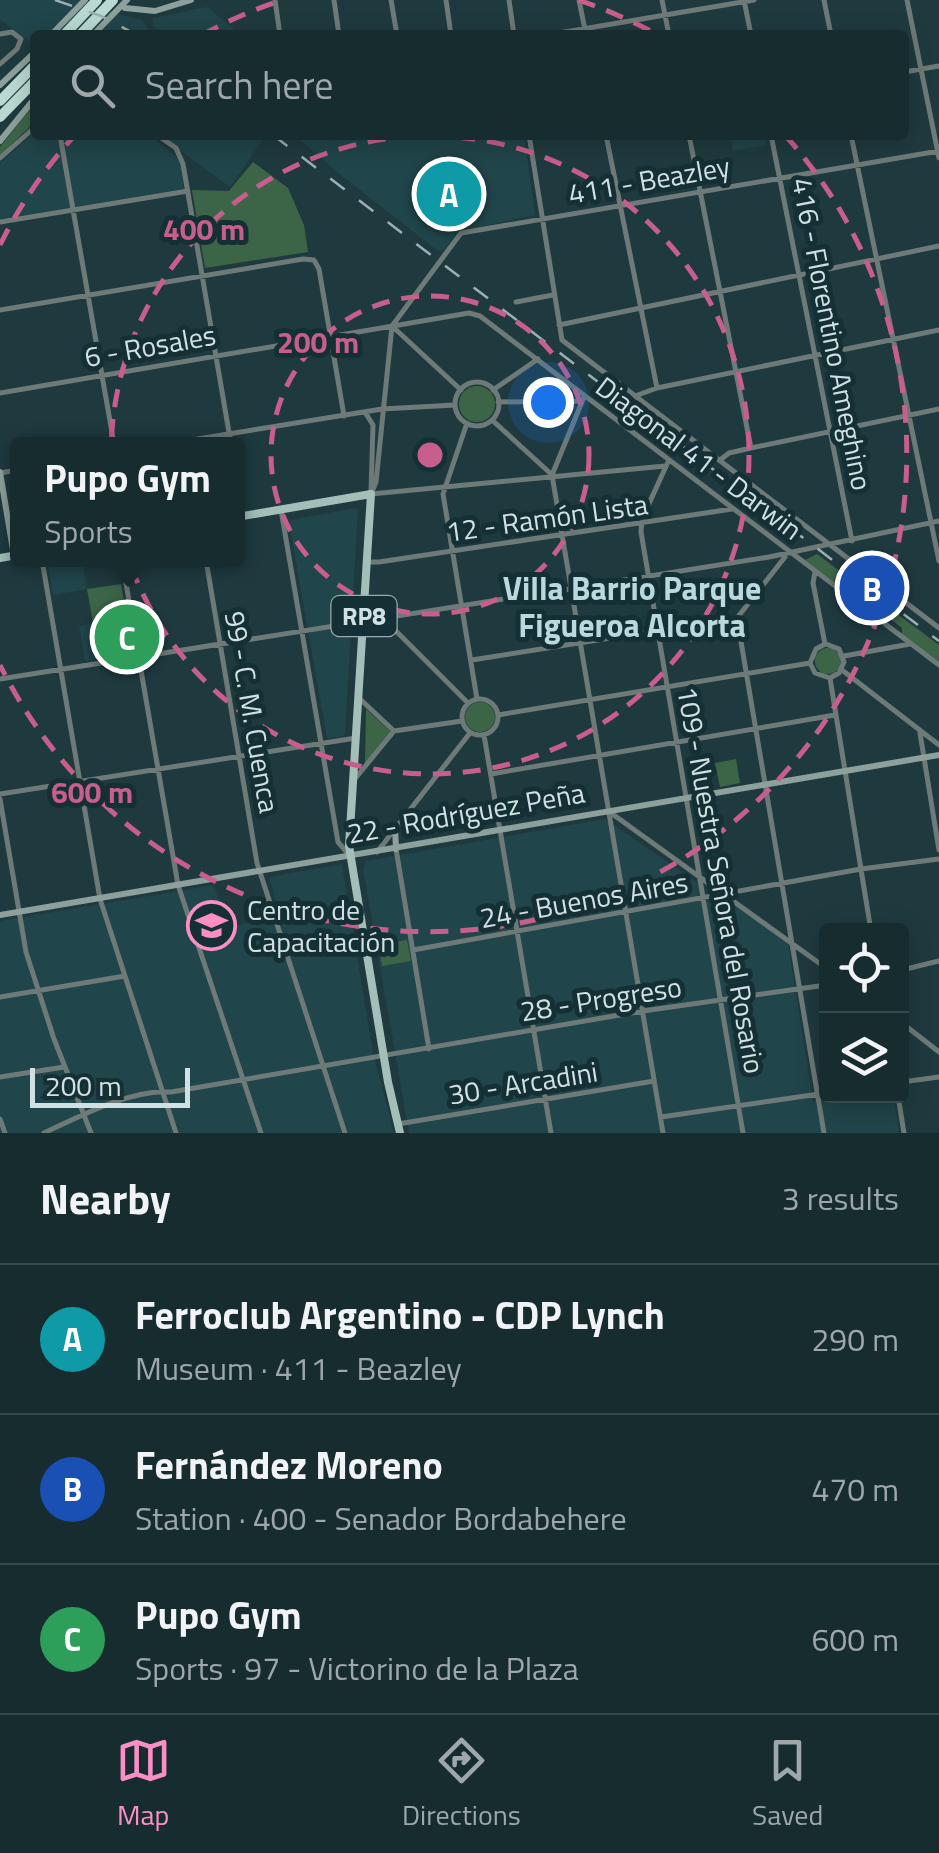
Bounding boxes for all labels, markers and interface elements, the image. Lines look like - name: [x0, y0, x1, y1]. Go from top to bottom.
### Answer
- search box: [30, 30, 909, 140]
- text: Search here: [145, 56, 333, 114]
- icon: search: [65, 58, 120, 113]
- street label: 411 - Beazley: [565, 144, 733, 215]
- pin: A: [416, 156, 482, 232]
- street label: 416 - Florentino Ameghino: [781, 174, 884, 494]
- text: 400 m: [163, 206, 245, 252]
- street label: 6 - Rosales: [81, 313, 219, 378]
- text: 200 m: [277, 319, 359, 365]
- street label: Diagonal 41 - Darwin: [587, 365, 812, 550]
- your location: [523, 377, 574, 428]
- popup: [10, 437, 245, 567]
- centre of rings: [412, 437, 448, 473]
- text: Pupo Gym: [44, 449, 211, 507]
- street label: 12 - Ramón Lista: [443, 482, 650, 553]
- text: Sports: [44, 507, 133, 555]
- pin: B: [840, 550, 904, 626]
- district label: Villa Barrio Parque Figueroa Alcorta: [503, 564, 761, 649]
- road number: RP8: [332, 596, 396, 636]
- pin: C: [94, 600, 160, 674]
- street label: 99 - C. M. Cuenca: [214, 608, 291, 816]
- street label: 109 - Nuestra Señora del Rosario: [666, 683, 777, 1077]
- text: 600 m: [51, 769, 133, 815]
- street label: 22 - Rodríguez Peña: [344, 770, 588, 855]
- street label: 24 - Buenos Aires: [476, 860, 691, 939]
- place label: Centro de Capacitación: [247, 888, 395, 963]
- school or university icon: Centro de Capacitación: [186, 900, 238, 952]
- map controls: [819, 923, 909, 1103]
- button: locate: [819, 923, 909, 1013]
- street label: 28 - Progreso: [517, 965, 685, 1032]
- button: layers: [819, 1013, 909, 1103]
- street label: 30 - Arcadini: [445, 1050, 601, 1116]
- scale bar: [30, 1063, 190, 1108]
- text: 200 m: [45, 1064, 122, 1107]
- text: Nearby: [40, 1166, 171, 1230]
- text: 3 results: [782, 1174, 899, 1222]
- text: Ferroclub Argentino - CDP Lynch: [135, 1286, 665, 1344]
- text: A: [63, 1315, 82, 1363]
- text: 290 m: [811, 1315, 899, 1363]
- text: Museum · 411 - Beazley: [135, 1344, 462, 1392]
- text: Fernández Moreno: [135, 1436, 443, 1494]
- text: B: [63, 1465, 82, 1513]
- text: 470 m: [811, 1465, 899, 1513]
- text: Station · 400 - Senador Bordabehere: [135, 1494, 627, 1542]
- text: Pupo Gym: [135, 1586, 302, 1644]
- text: C: [64, 1615, 81, 1663]
- text: 600 m: [811, 1615, 899, 1663]
- text: Sports · 97 - Victorino de la Plaza: [135, 1644, 579, 1692]
- tab: Map: [116, 1733, 171, 1836]
- tab: Directions: [402, 1733, 521, 1836]
- tab: Saved: [752, 1733, 823, 1836]

